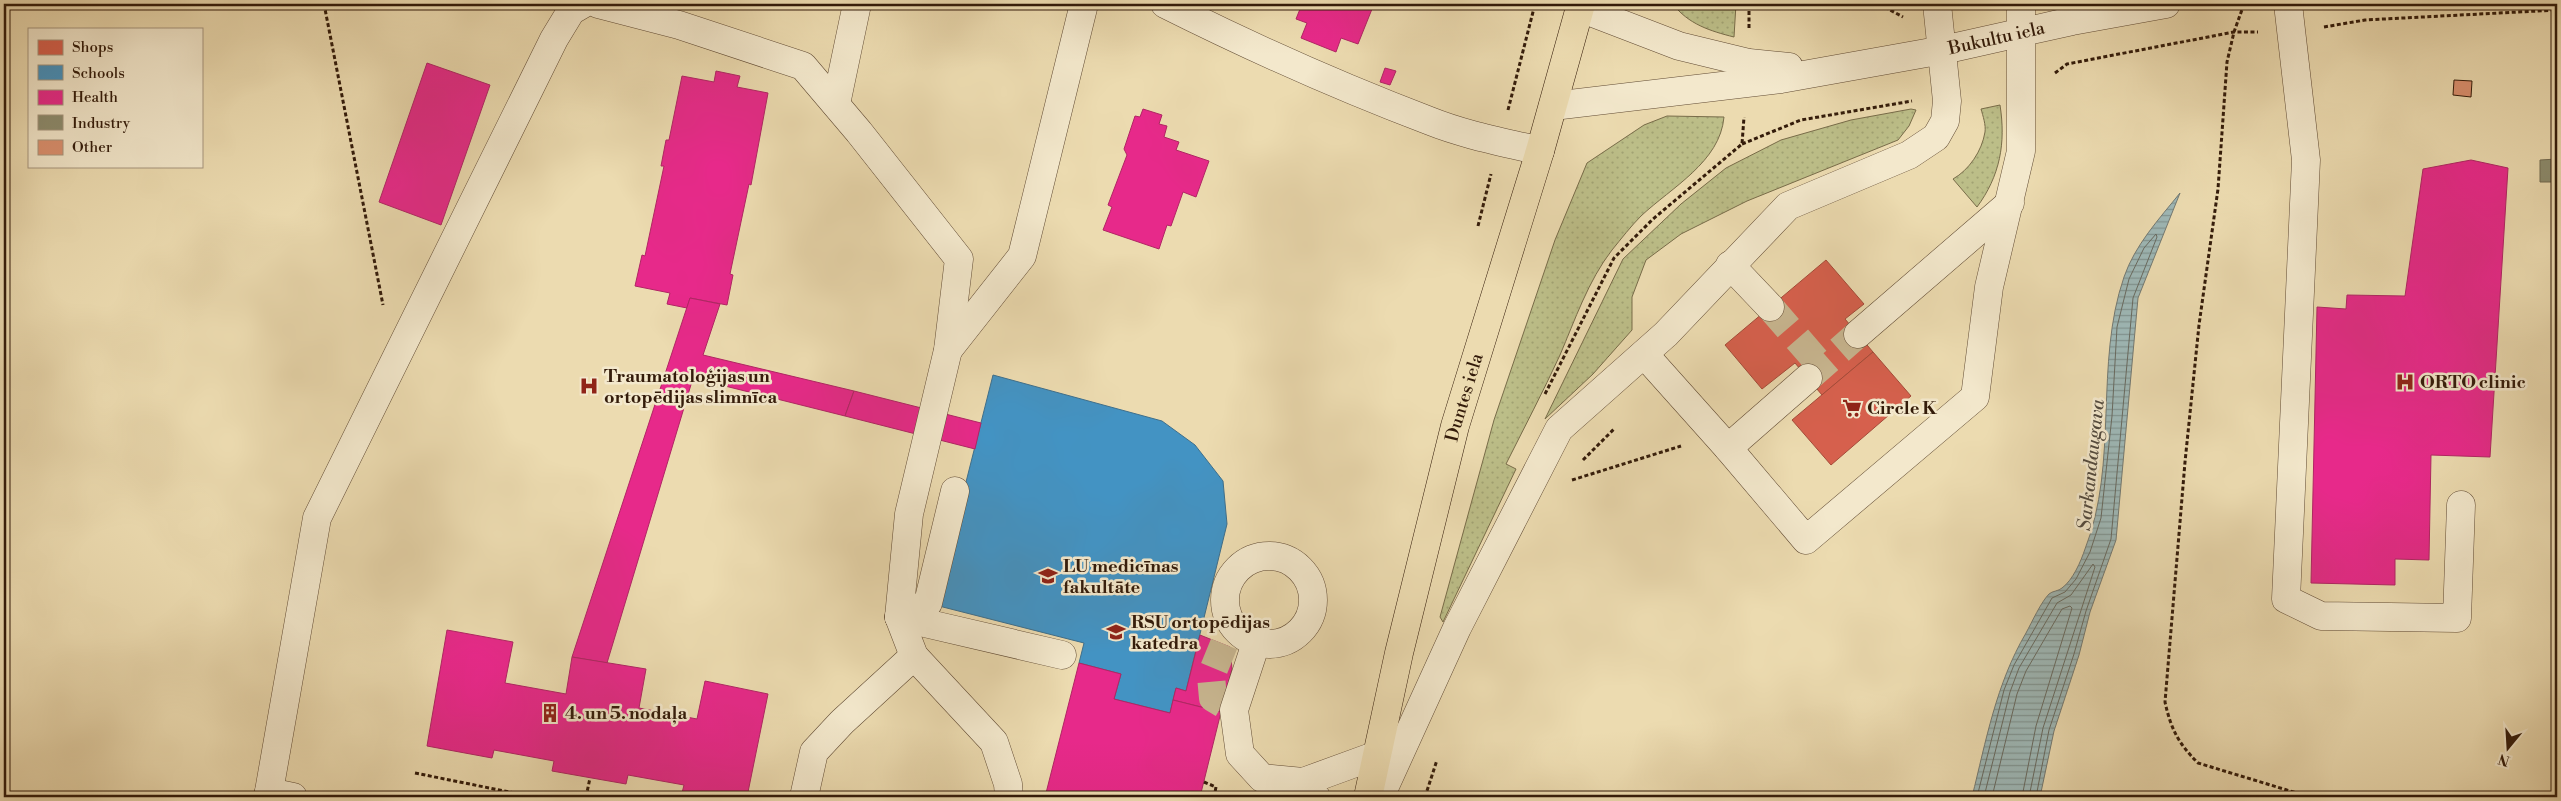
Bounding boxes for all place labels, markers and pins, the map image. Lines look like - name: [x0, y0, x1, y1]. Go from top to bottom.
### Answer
- place label: Traumatoloģijas un ortopēdijas slimnīca: [604, 365, 777, 409]
- hospital icon: ORTO clinic: [2394, 371, 2416, 393]
- place label: ORTO clinic: [2420, 371, 2526, 394]
- hospital icon: Traumatoloģijas un ortopēdijas slimnīca: [578, 375, 600, 397]
- supermarket icon: Circle K: [1841, 397, 1863, 419]
- place label: Circle K: [1867, 397, 1937, 420]
- place label: LU medicīnas fakultāte: [1063, 555, 1179, 599]
- school or university icon: LU medicīnas fakultāte: [1037, 565, 1059, 587]
- place label: RSU ortopēdijas katedra: [1131, 611, 1270, 655]
- school or university icon: RSU ortopēdijas katedra: [1105, 621, 1127, 643]
- building icon: 4. un 5. nodaļa: [539, 702, 561, 724]
- place label: 4. un 5. nodaļa: [565, 702, 687, 725]

